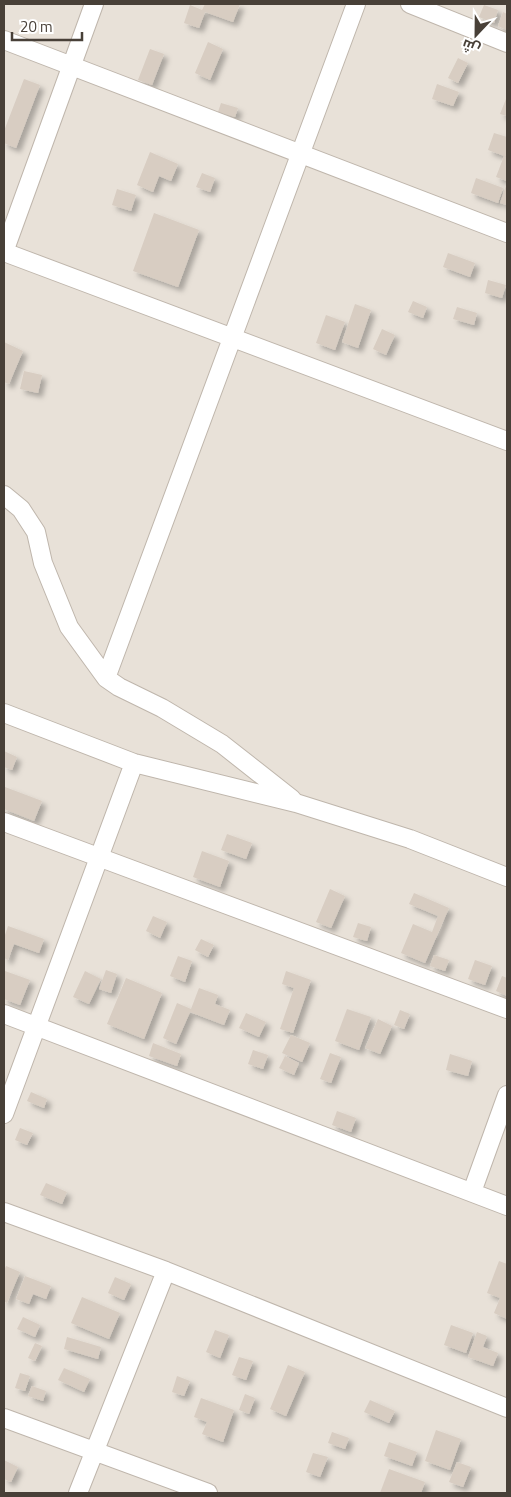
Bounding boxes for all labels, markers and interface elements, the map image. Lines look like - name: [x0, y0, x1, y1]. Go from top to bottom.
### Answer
- scale bar: [12, 10, 82, 42]
- north arrow: [451, 10, 501, 60]
- text: 20 m: [20, 15, 53, 38]
- text: ش: [459, 34, 483, 61]

